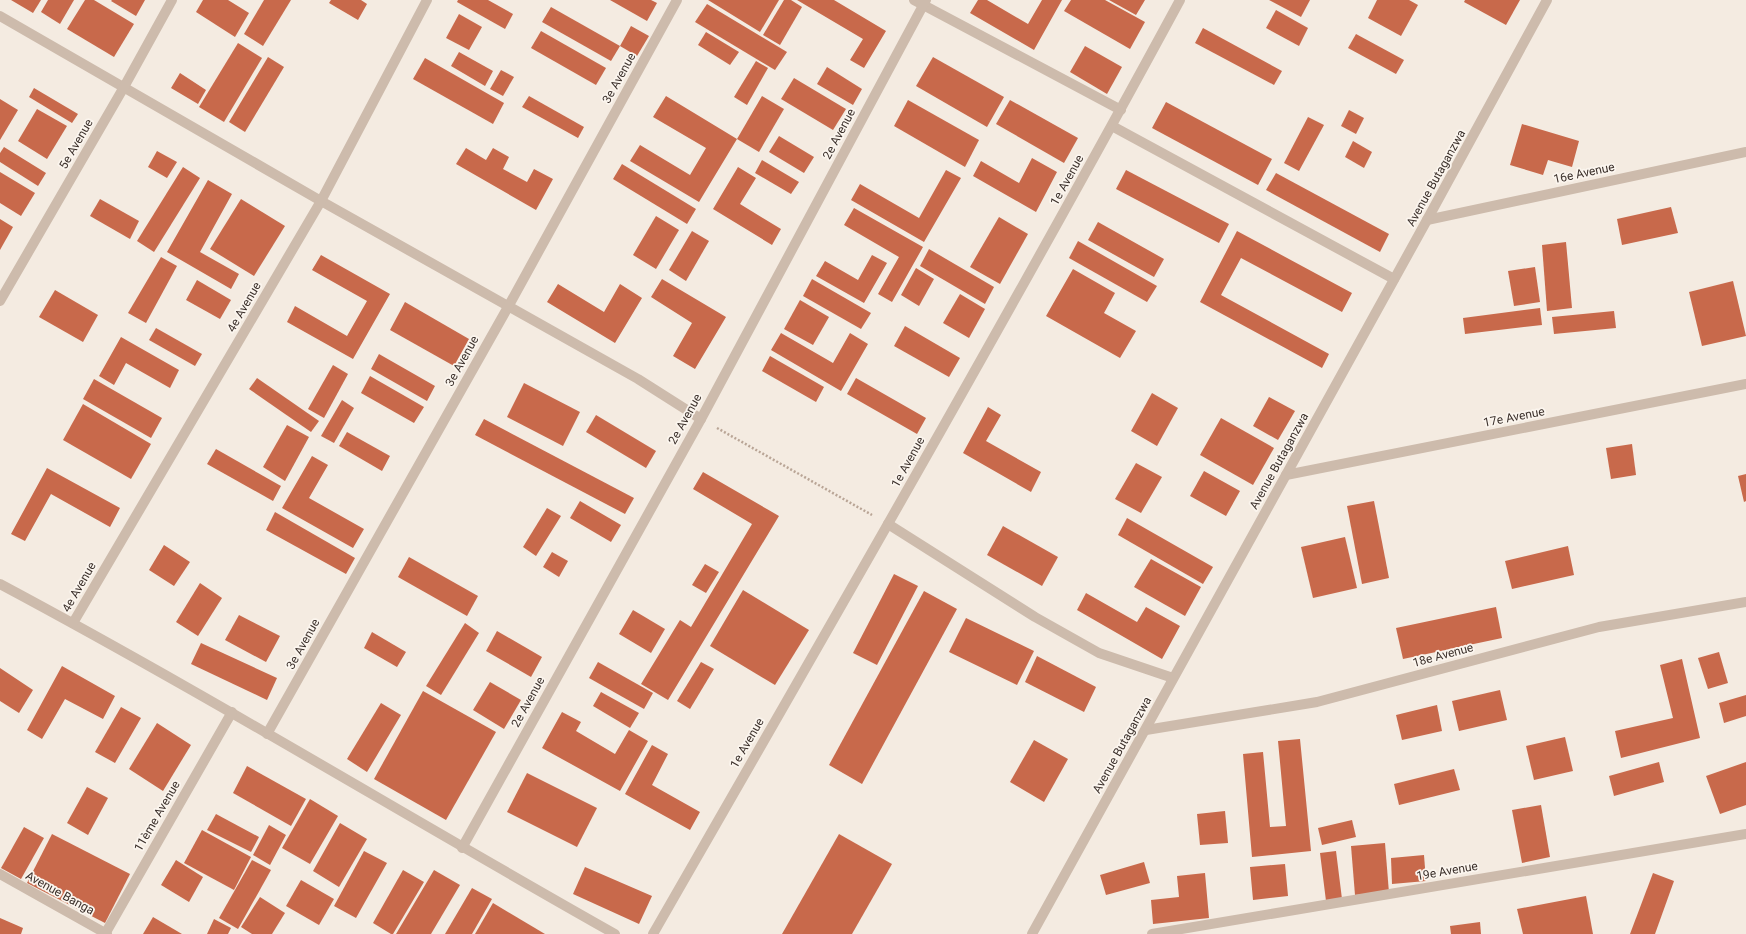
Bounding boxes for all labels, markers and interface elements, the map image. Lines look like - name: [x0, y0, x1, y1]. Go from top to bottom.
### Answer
- street label: 3e Avenue: [599, 50, 639, 106]
- street label: 2e Avenue: [820, 106, 858, 162]
- street label: 5e Avenue: [56, 117, 96, 171]
- street label: Avenue Butaganzwa: [1404, 127, 1468, 229]
- street label: 1e Avenue: [1047, 152, 1087, 208]
- street label: 16e Avenue: [1552, 160, 1616, 186]
- street label: 4e Avenue: [224, 280, 264, 334]
- street label: 3e Avenue: [442, 333, 482, 389]
- street label: 2e Avenue: [665, 391, 705, 447]
- street label: 17e Avenue: [1482, 404, 1546, 430]
- street label: Avenue Butaganzwa: [1247, 410, 1311, 512]
- street label: 1e Avenue: [888, 434, 928, 490]
- street label: 4e Avenue: [59, 560, 99, 614]
- street label: 3e Avenue: [283, 616, 323, 672]
- street label: 18e Avenue: [1411, 640, 1475, 670]
- street label: 2e Avenue: [508, 674, 548, 730]
- street label: Avenue Butaganzwa: [1090, 694, 1154, 796]
- street label: 1e Avenue: [727, 716, 767, 770]
- street label: 11ème Avenue: [131, 778, 183, 854]
- street label: 19e Avenue: [1415, 859, 1479, 883]
- street label: Avenue Banga: [23, 868, 97, 918]

